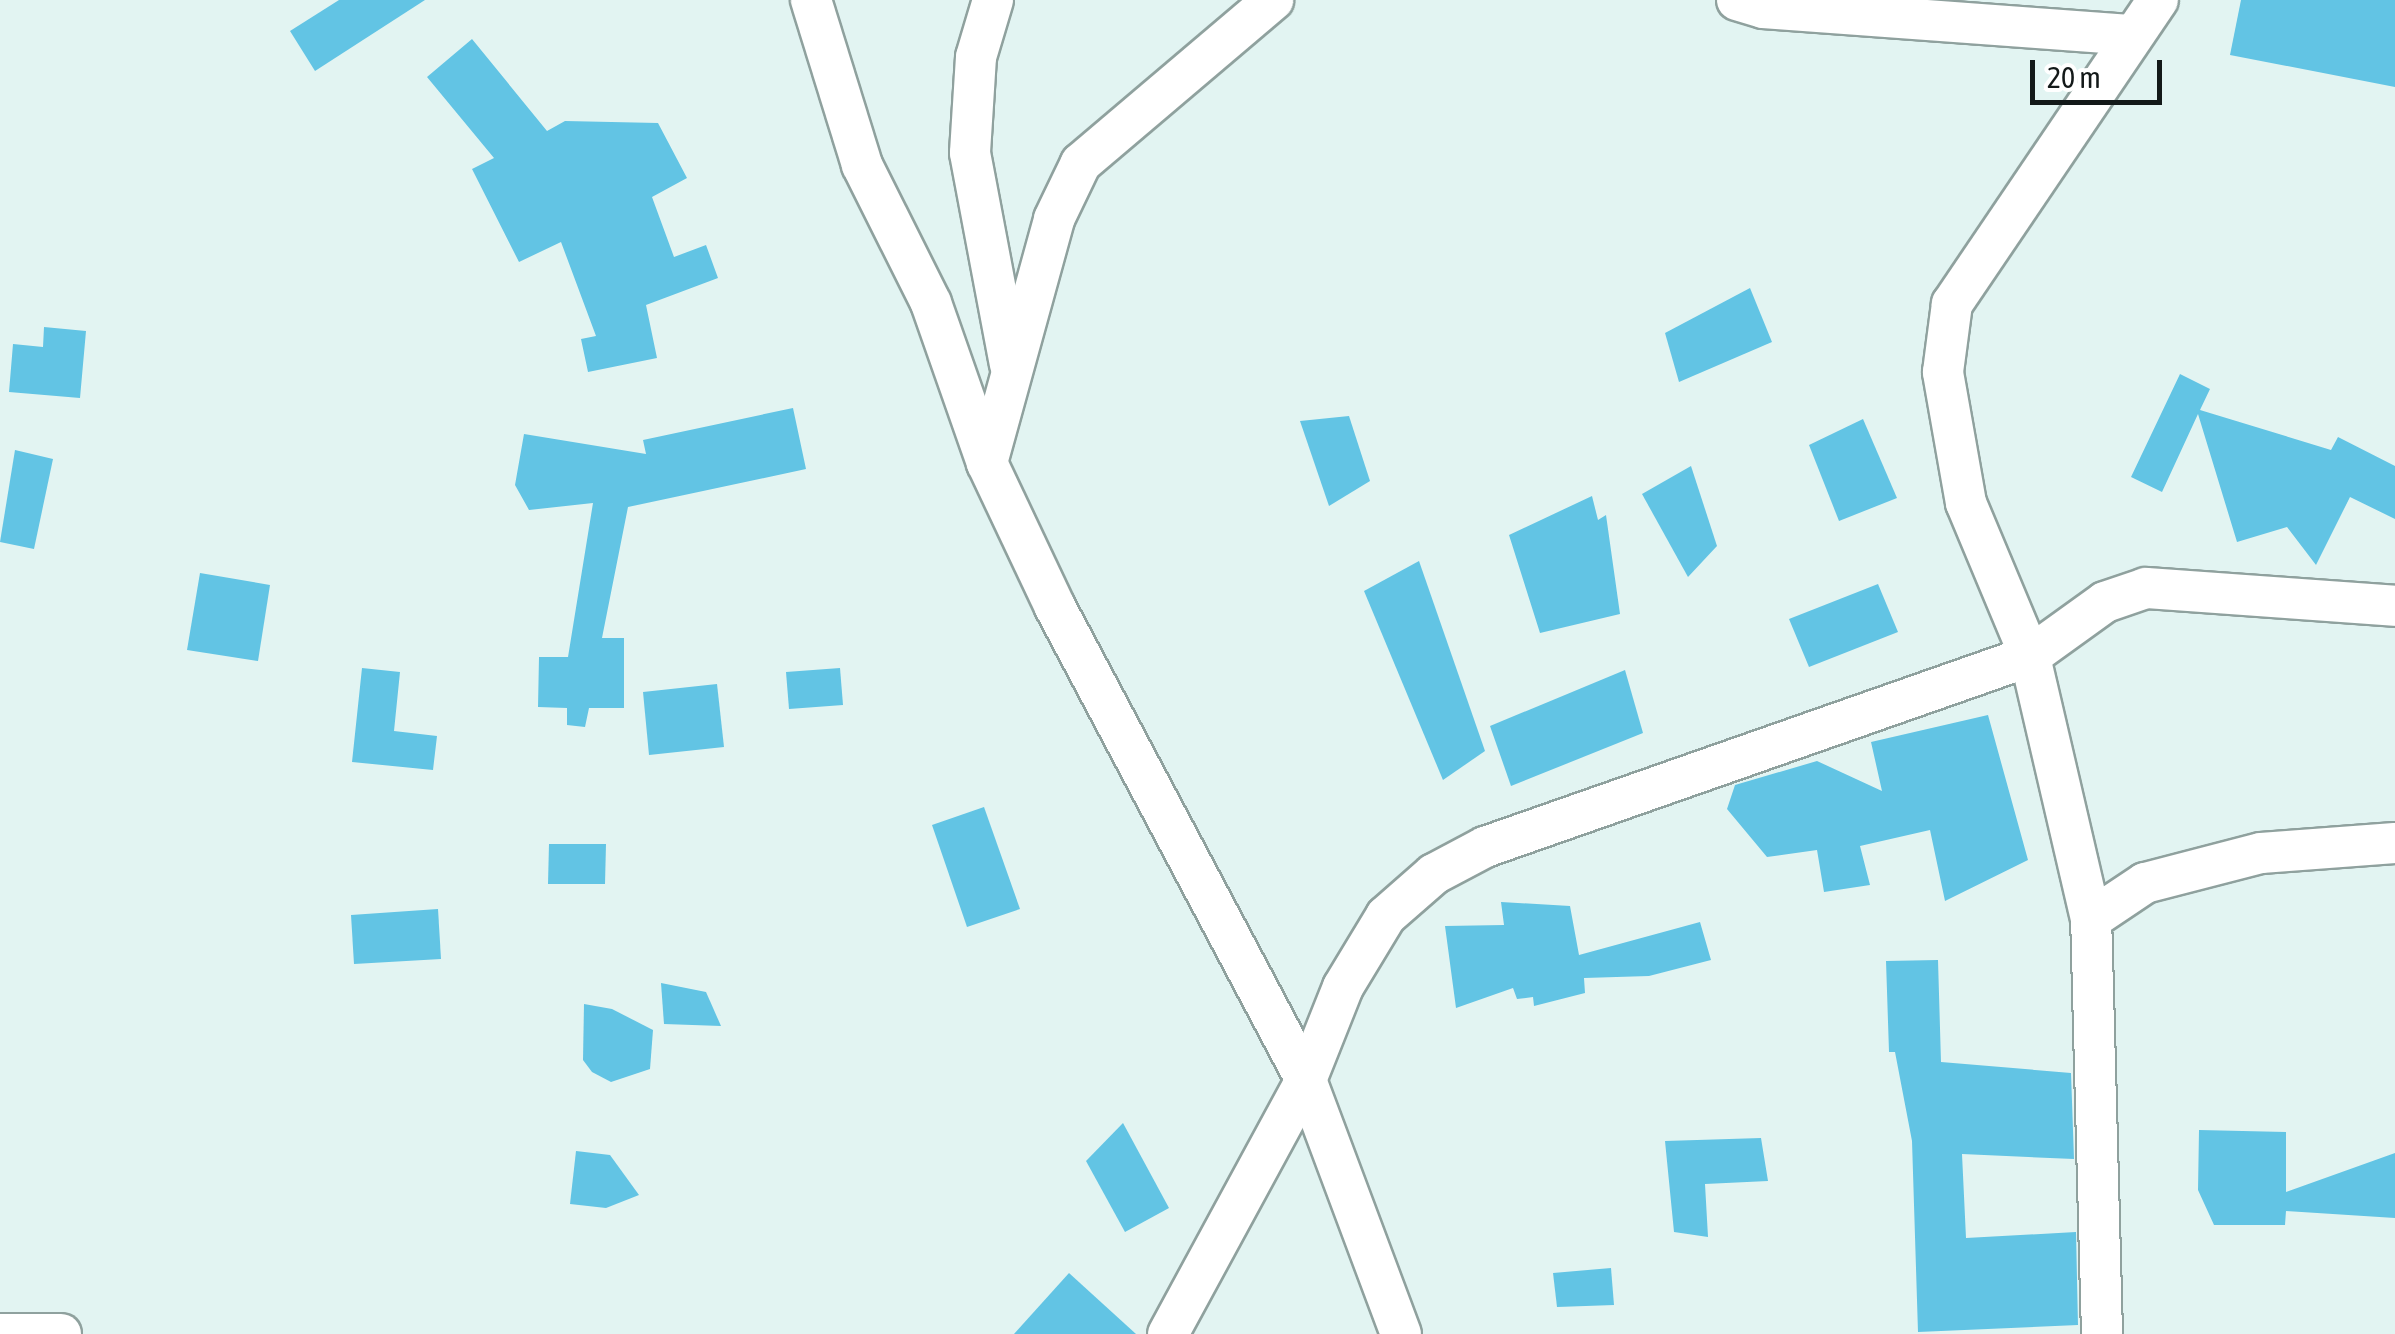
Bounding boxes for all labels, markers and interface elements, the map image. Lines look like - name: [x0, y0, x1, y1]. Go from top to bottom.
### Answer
- scale bar: [2035, 40, 2168, 102]
- text: 20 m: [2047, 60, 2101, 94]

